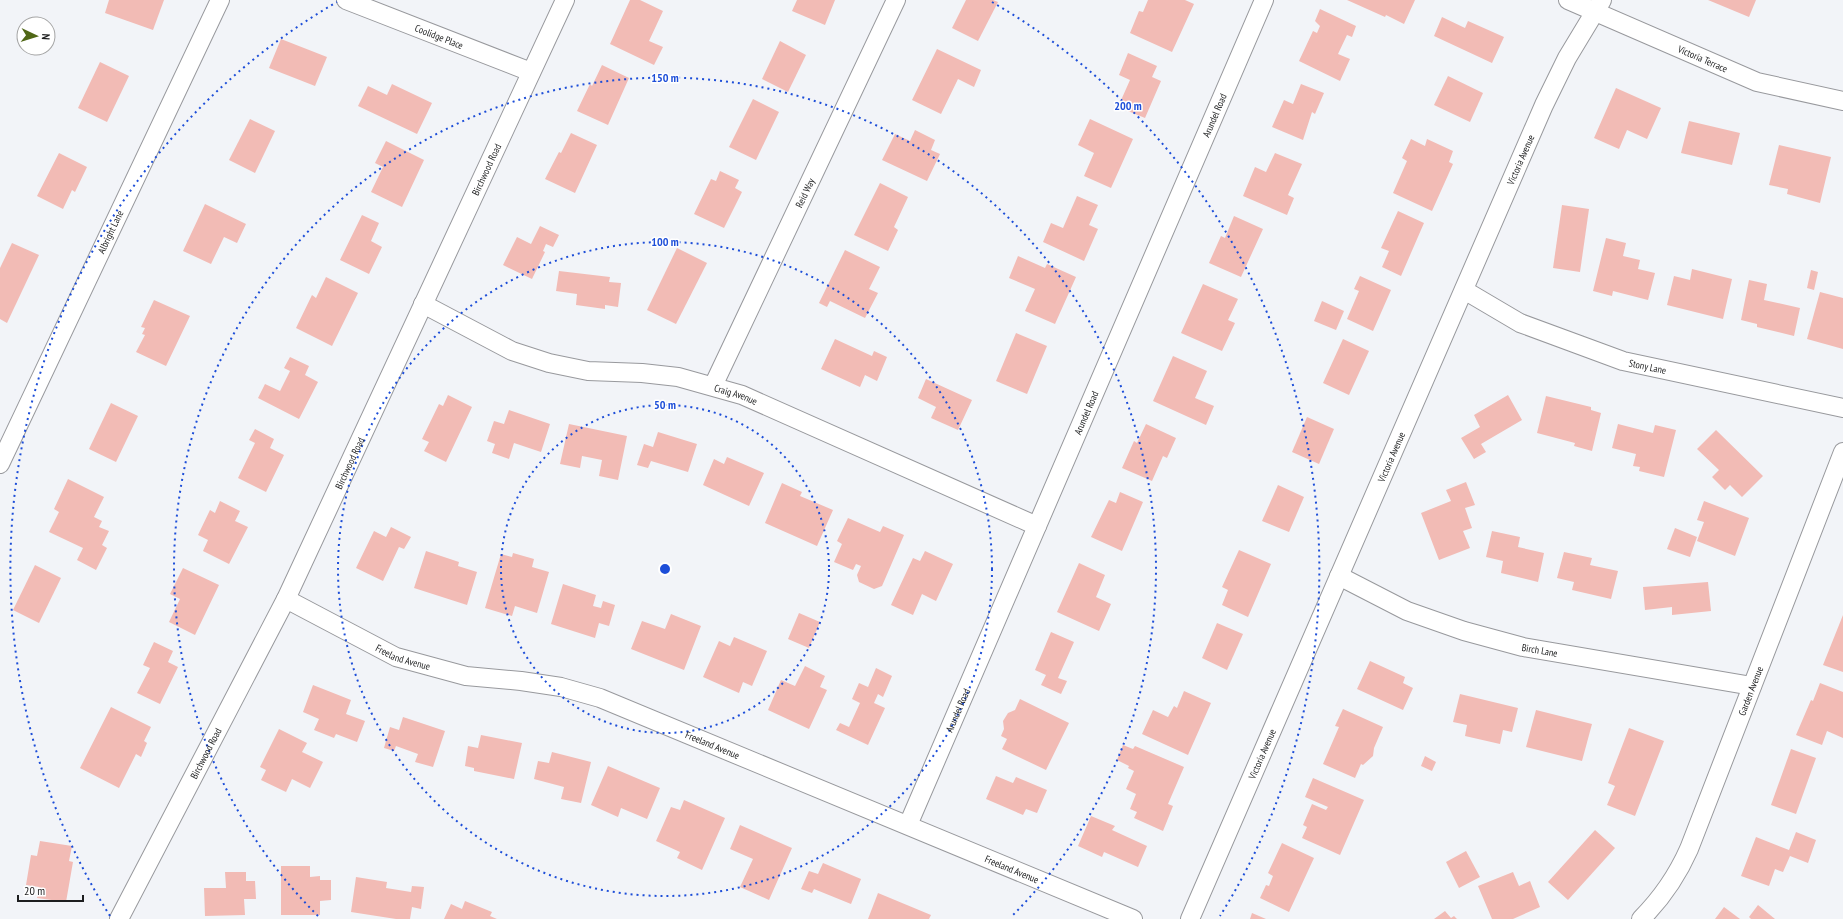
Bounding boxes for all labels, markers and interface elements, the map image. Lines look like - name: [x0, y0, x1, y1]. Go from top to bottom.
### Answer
- north arrow: [16, 16, 56, 56]
- street label: Coolidge Place: [413, 21, 465, 52]
- text: N: [39, 33, 53, 40]
- street label: Victoria Terrace: [1675, 42, 1730, 75]
- text: 150 m: [651, 70, 679, 85]
- street label: Arundel Road: [1199, 91, 1229, 139]
- text: 200 m: [1114, 98, 1142, 113]
- street label: Victoria Avenue: [1503, 133, 1537, 188]
- street label: Birchwood Road: [469, 141, 504, 197]
- street label: Reid Way: [792, 176, 817, 210]
- street label: Albright Lane: [94, 208, 126, 256]
- text: 100 m: [651, 234, 679, 249]
- street label: Stony Lane: [1628, 356, 1668, 377]
- street label: Craig Avenue: [713, 381, 760, 408]
- street label: Arundel Road: [1071, 389, 1101, 437]
- text: 50 m: [654, 397, 676, 412]
- street label: Victoria Avenue: [1374, 430, 1408, 485]
- street label: Birchwood Road: [332, 435, 367, 491]
- centre of rings: [658, 562, 672, 576]
- street label: Birch Lane: [1521, 640, 1559, 659]
- street label: Freeland Avenue: [373, 641, 432, 673]
- street label: Garden Avenue: [1735, 664, 1766, 717]
- street label: Arundel Road: [942, 686, 973, 734]
- street label: Birchwood Road: [187, 726, 224, 781]
- street label: Victoria Avenue: [1245, 727, 1278, 782]
- street label: Freeland Avenue: [684, 728, 742, 762]
- street label: Freeland Avenue: [983, 852, 1041, 886]
- scale bar: [18, 877, 83, 903]
- text: 20 m: [24, 883, 45, 898]

